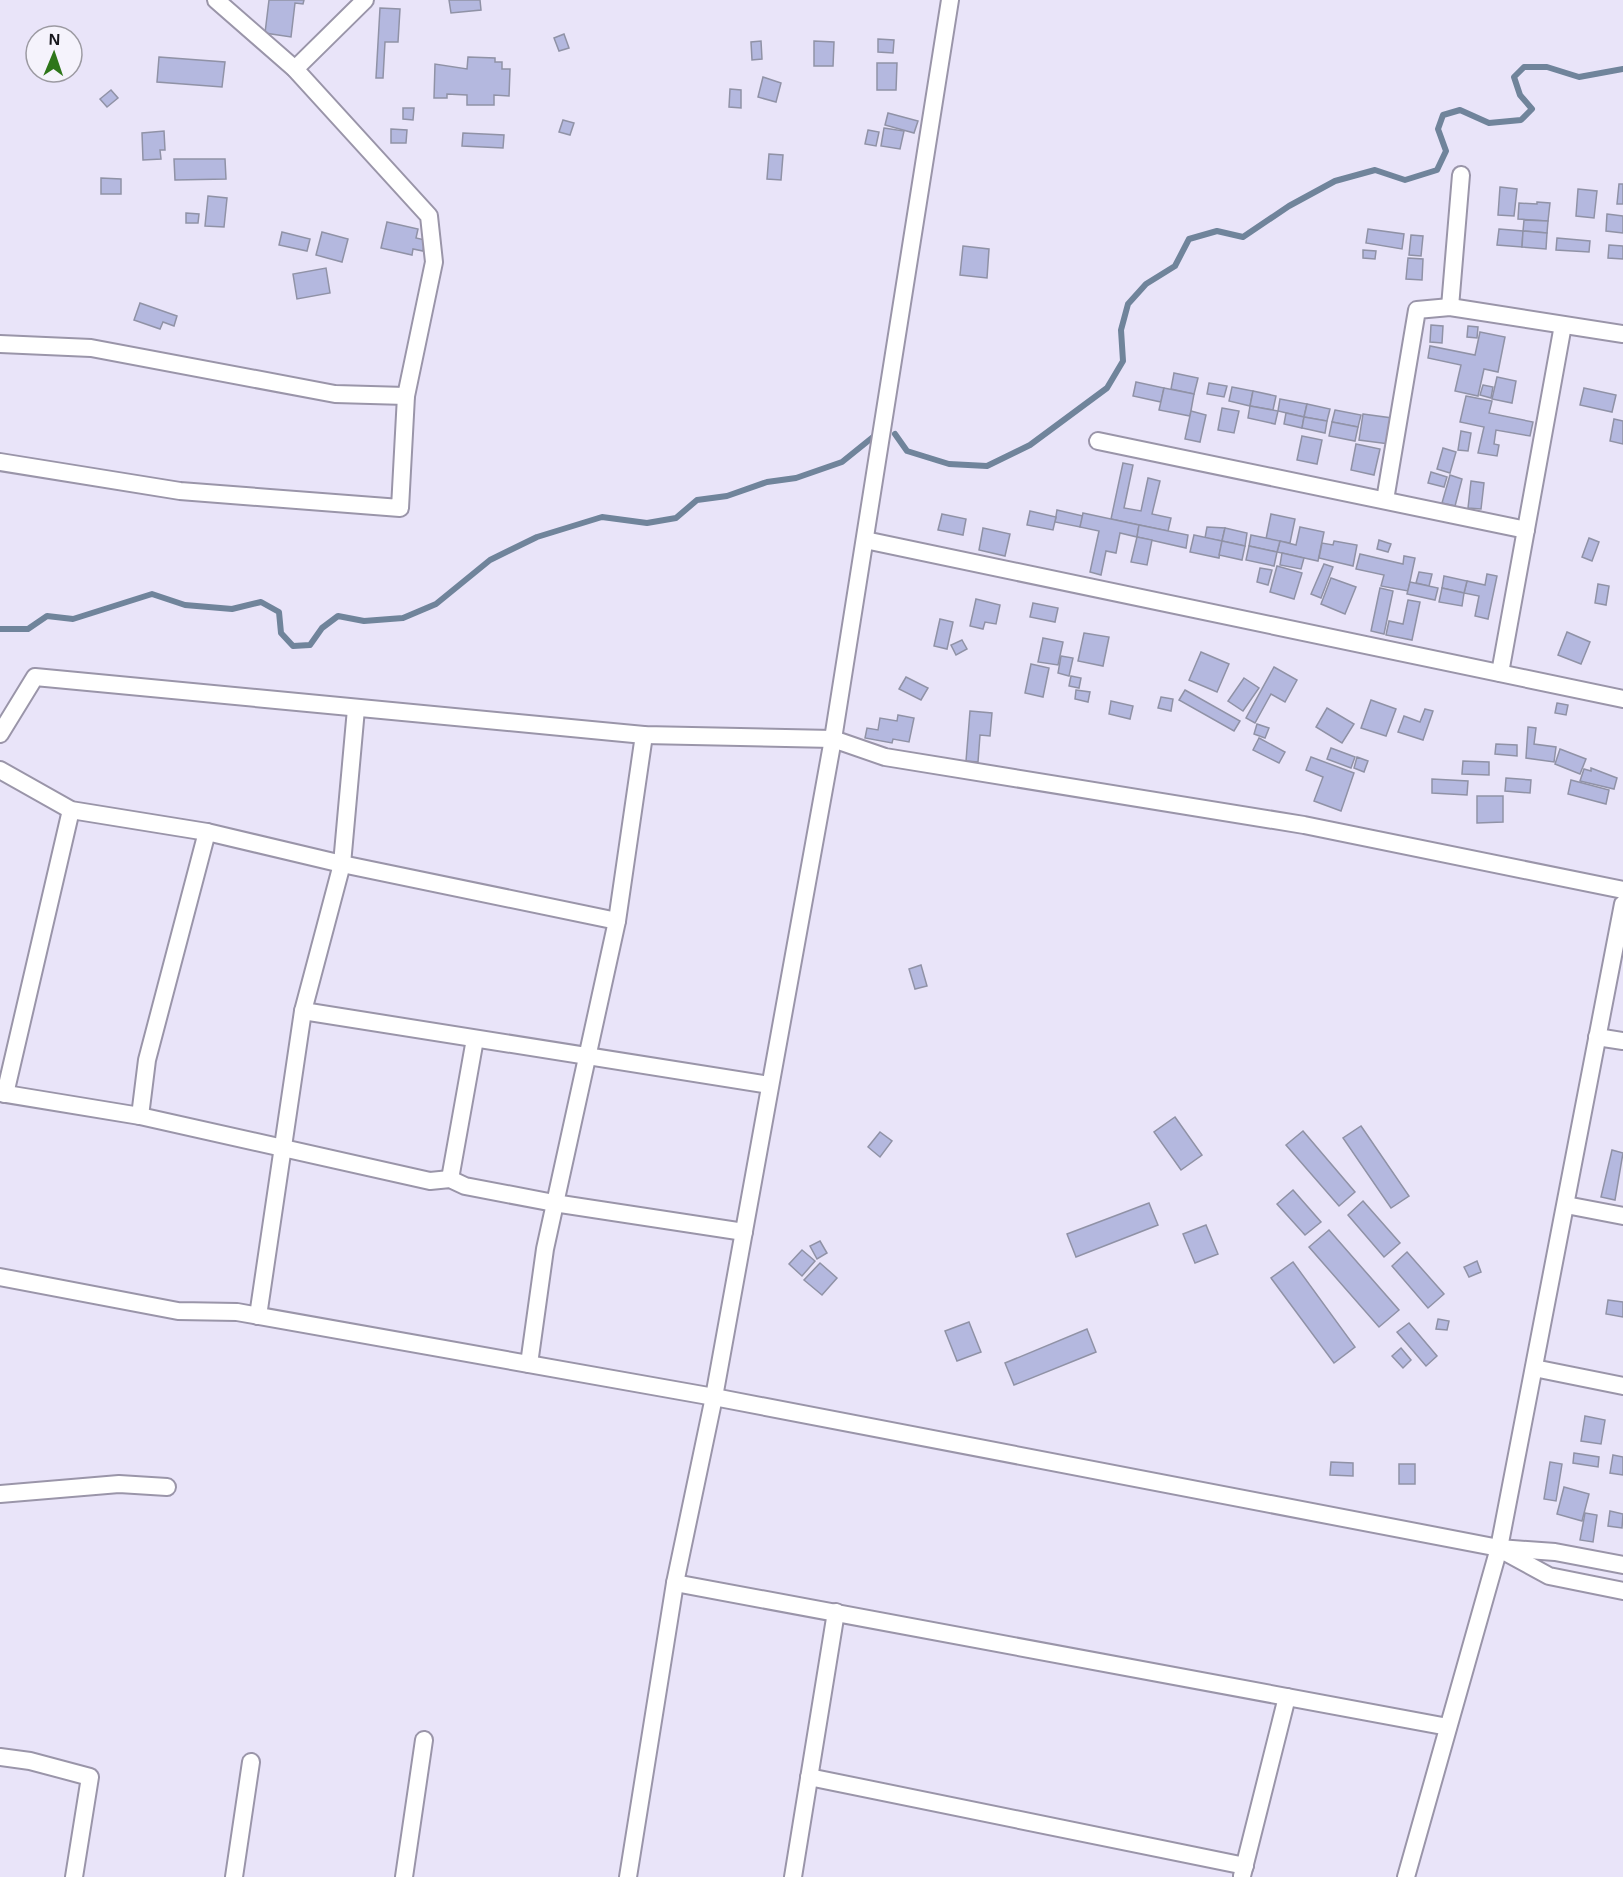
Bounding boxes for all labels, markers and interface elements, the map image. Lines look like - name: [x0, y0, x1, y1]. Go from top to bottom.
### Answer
- north arrow: [24, 24, 84, 84]
- text: N: [48, 31, 61, 48]

